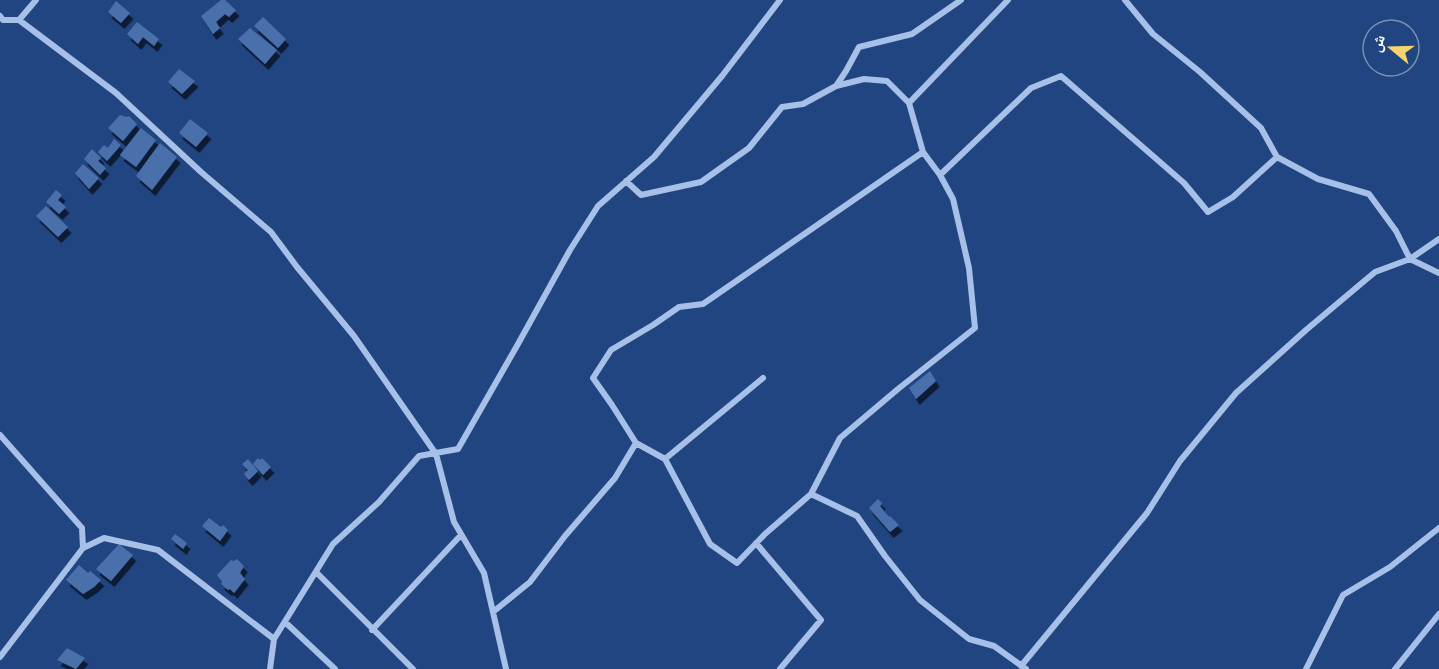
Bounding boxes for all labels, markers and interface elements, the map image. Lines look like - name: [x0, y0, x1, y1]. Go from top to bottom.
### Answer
- north arrow: [1361, 18, 1421, 78]
- text: ش: [1365, 32, 1389, 54]

